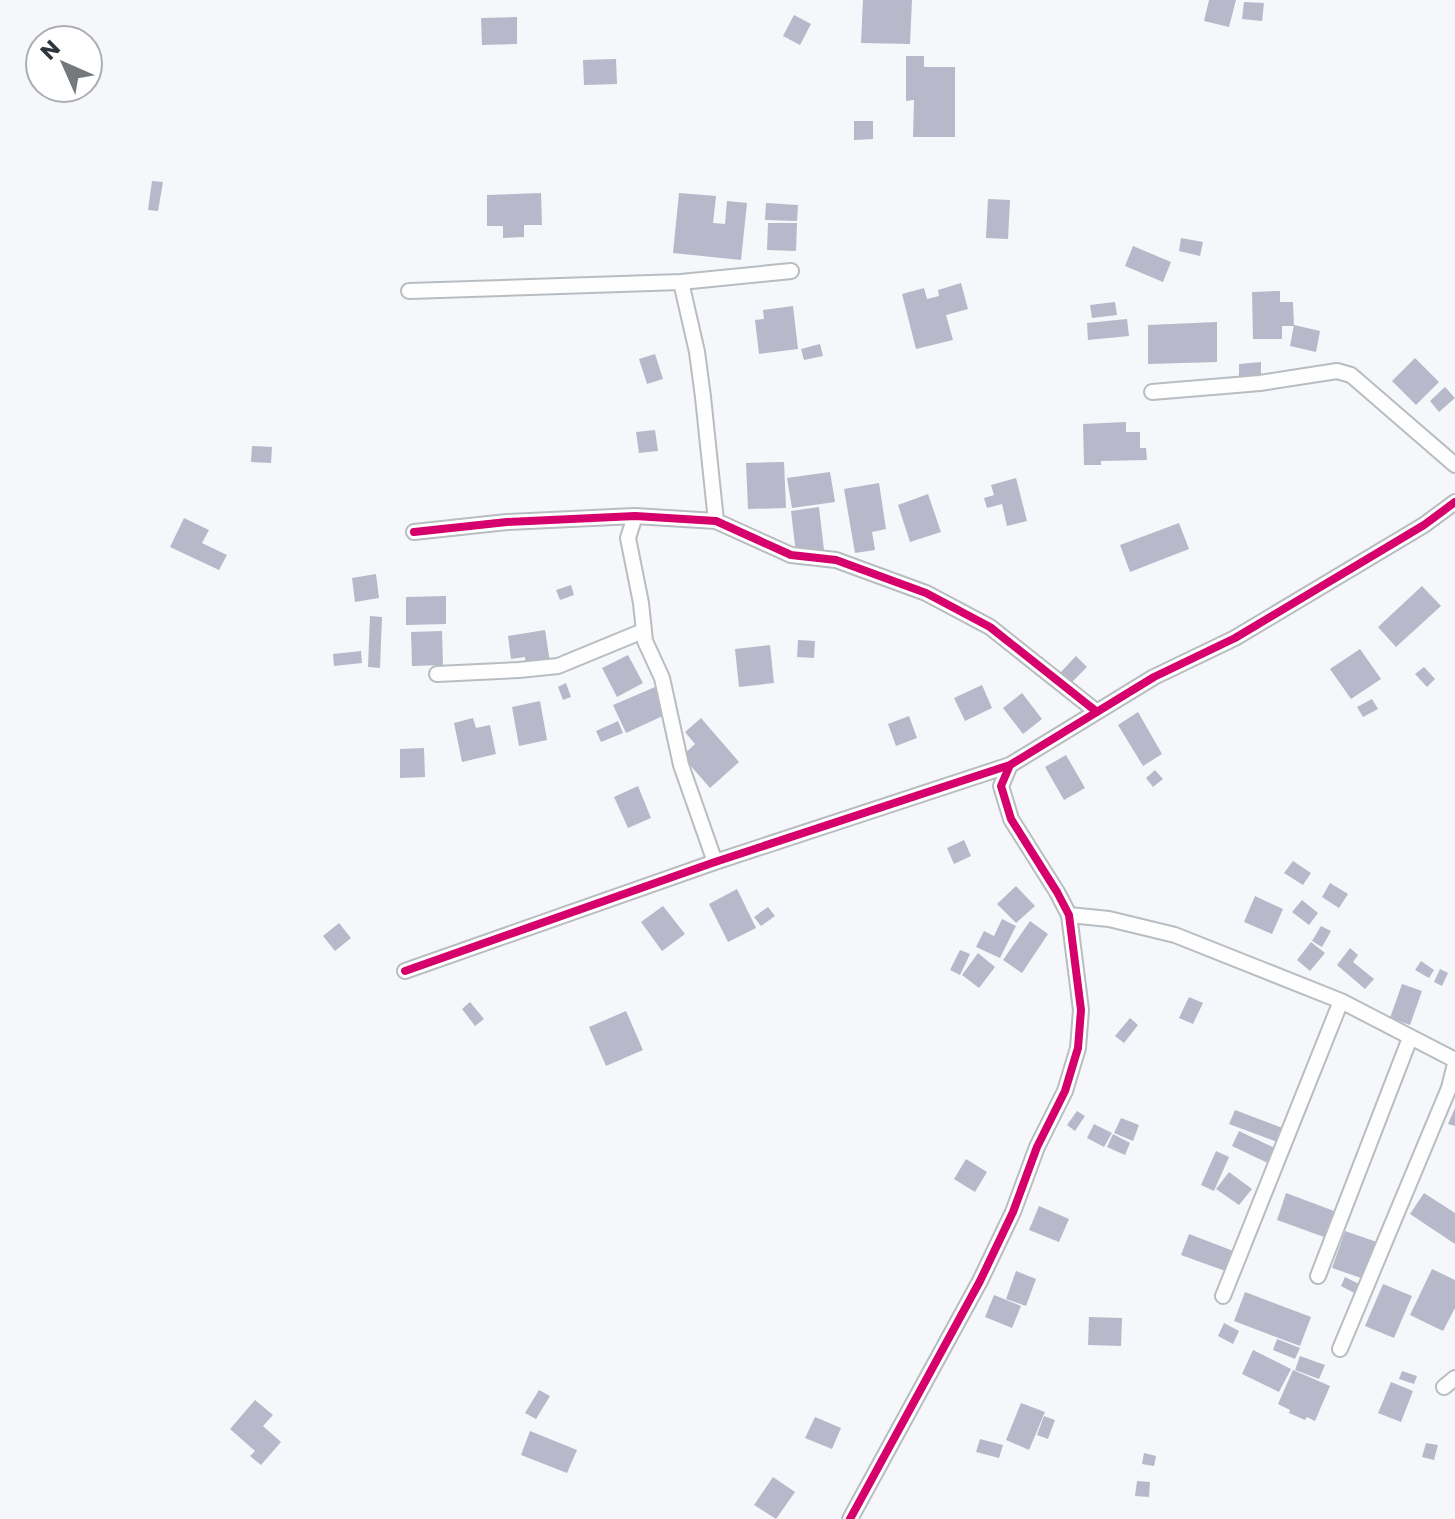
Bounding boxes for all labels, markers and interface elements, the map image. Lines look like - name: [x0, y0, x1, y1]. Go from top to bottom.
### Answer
- north arrow: [24, 24, 104, 104]
- text: N: [33, 33, 67, 67]

